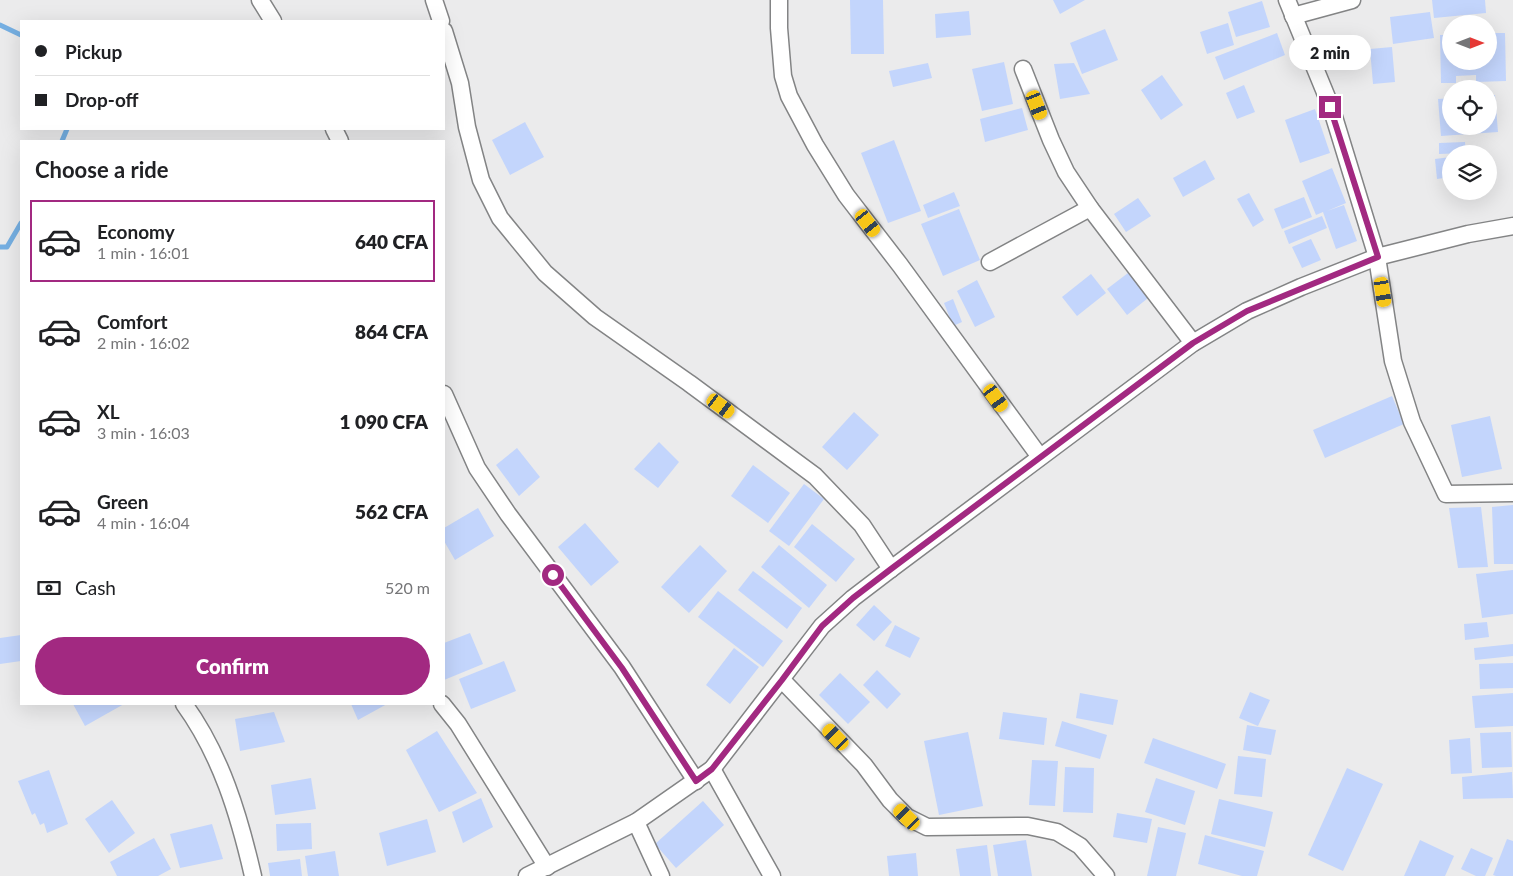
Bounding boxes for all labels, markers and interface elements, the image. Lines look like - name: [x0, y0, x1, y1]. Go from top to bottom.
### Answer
- north arrow: [1442, 15, 1498, 70]
- map controls: [1442, 15, 1497, 200]
- callout: 2 min: [1289, 34, 1371, 70]
- text: Pickup: [65, 40, 122, 63]
- text: 2 min: [1310, 43, 1350, 62]
- button: locate: [1442, 80, 1497, 135]
- text: Drop-off: [65, 88, 139, 111]
- car: [1024, 88, 1049, 122]
- route end: [1319, 96, 1341, 118]
- button: layers: [1442, 145, 1497, 200]
- text: Choose a ride: [35, 156, 169, 183]
- car: [852, 207, 883, 239]
- icon: car: [37, 219, 82, 264]
- text: Economy: [97, 220, 175, 243]
- text: 640 CFA: [355, 230, 428, 253]
- text: 1 min · 16:01: [97, 243, 190, 262]
- car: [1373, 276, 1392, 308]
- icon: car: [37, 309, 82, 354]
- text: Comfort: [97, 310, 168, 333]
- text: 864 CFA: [355, 320, 428, 343]
- text: 2 min · 16:02: [97, 333, 190, 352]
- car: [981, 381, 1010, 415]
- car: [704, 391, 737, 421]
- icon: car: [37, 399, 82, 444]
- text: XL: [97, 400, 120, 423]
- text: 1 090 CFA: [340, 410, 428, 433]
- text: 3 min · 16:03: [97, 423, 190, 442]
- icon: car: [37, 489, 82, 534]
- text: Green: [97, 490, 148, 513]
- text: 562 CFA: [355, 500, 428, 523]
- text: 4 min · 16:04: [97, 513, 190, 532]
- route start: [542, 564, 564, 586]
- icon: cash: [35, 574, 63, 602]
- text: Cash: [75, 576, 116, 599]
- text: 520 m: [385, 578, 430, 597]
- button: Confirm: [35, 637, 430, 695]
- car: [820, 721, 851, 753]
- car: [891, 801, 922, 833]

